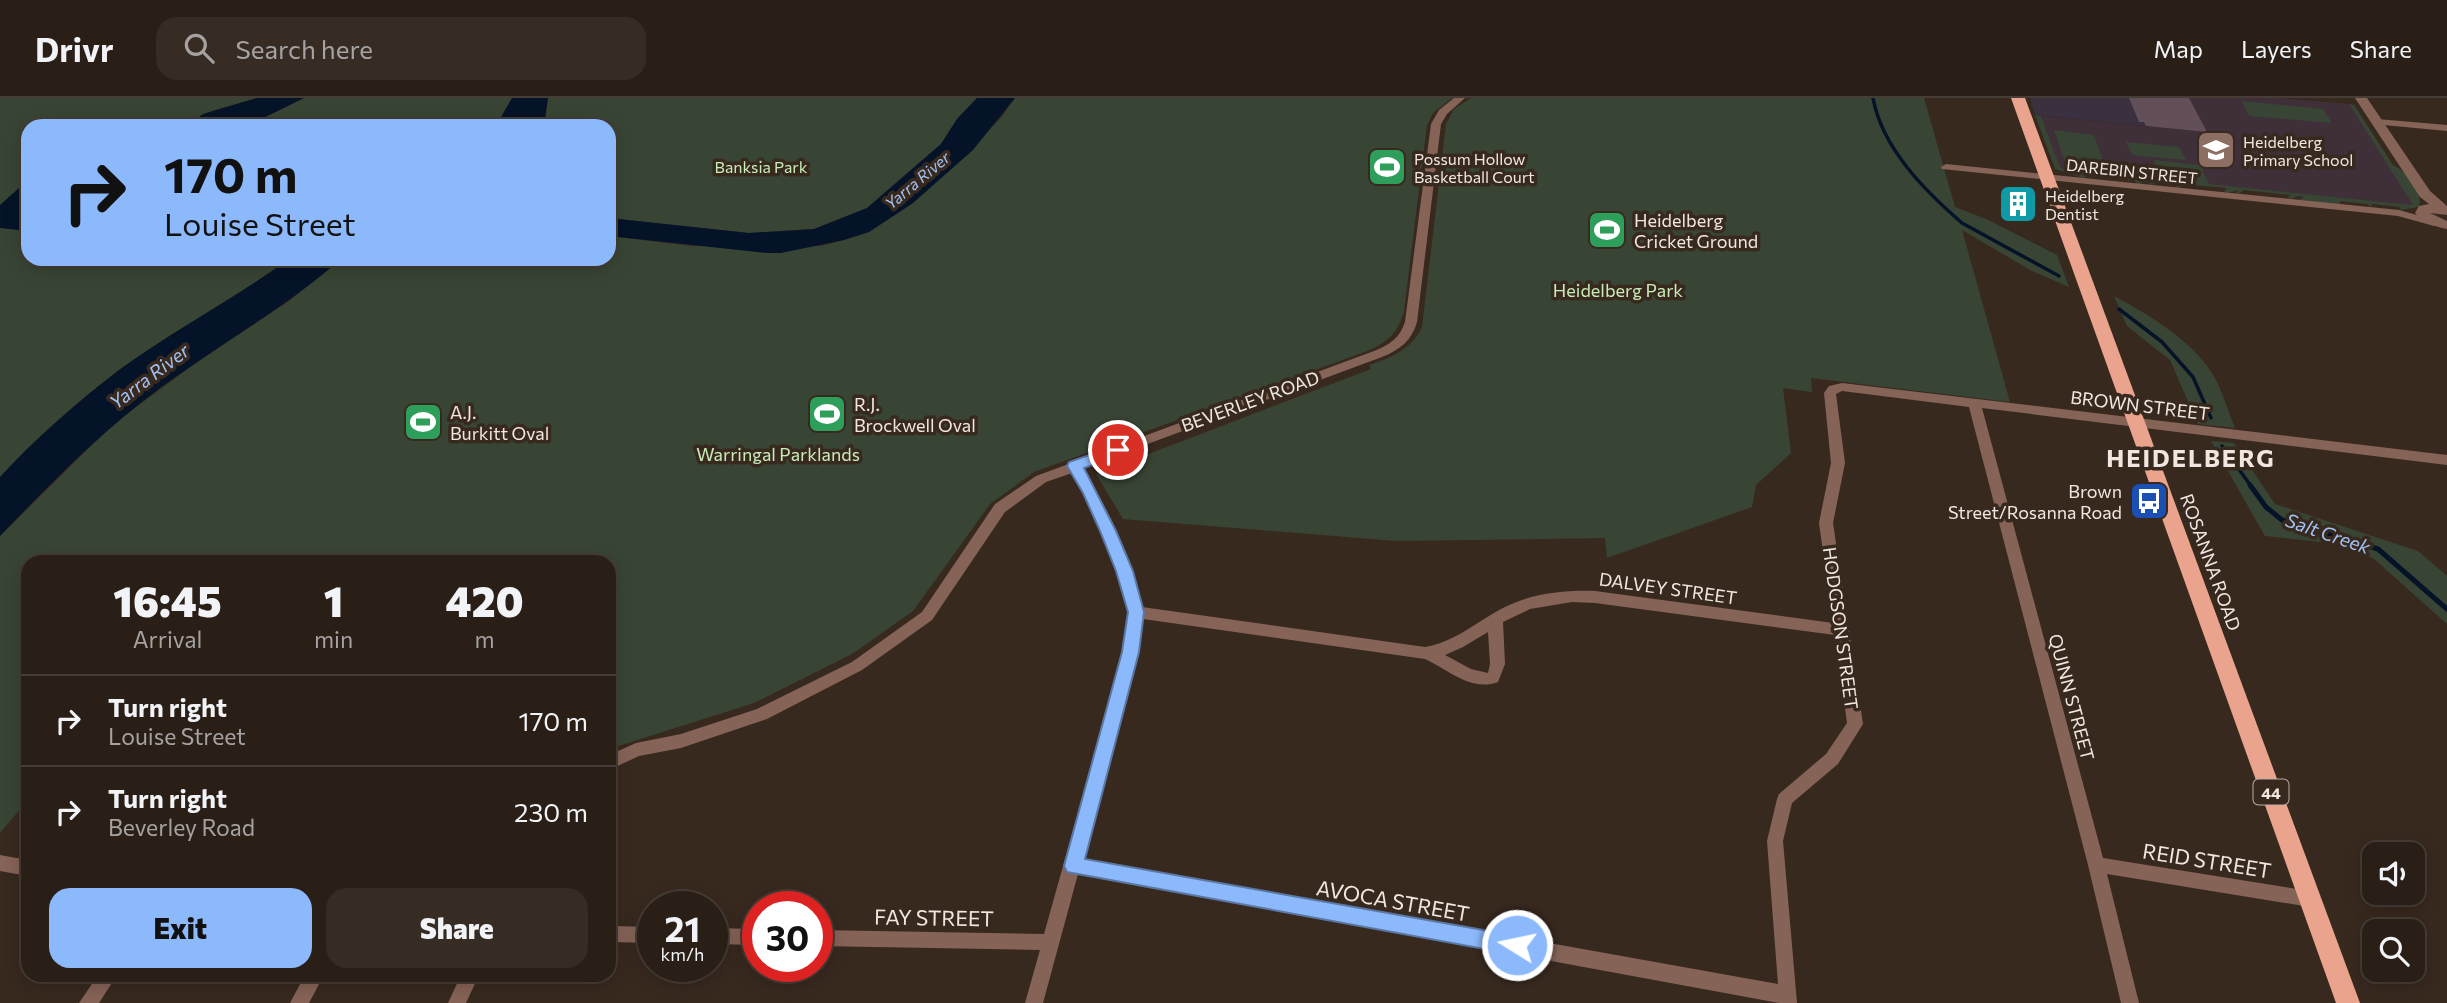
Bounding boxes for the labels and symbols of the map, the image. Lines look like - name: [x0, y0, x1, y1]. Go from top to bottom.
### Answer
- school or university icon: Heidelberg Primary School: [2195, 129, 2237, 171]
- place label: Heidelberg Primary School: [2243, 132, 2353, 169]
- sports icon: Possum Hollow Basketball Court: [1366, 146, 1408, 188]
- water label: Yarra River: [881, 147, 954, 213]
- place label: Possum Hollow Basketball Court: [1414, 149, 1535, 186]
- street label: DAREBIN STREET: [2065, 155, 2199, 187]
- park label: Banksia Park: [715, 157, 808, 176]
- building icon: Heidelberg Dentist: [1997, 183, 2039, 225]
- place label: Heidelberg Dentist: [2045, 186, 2125, 223]
- sports icon: Heidelberg Cricket Ground: [1586, 209, 1628, 251]
- place label: Heidelberg Cricket Ground: [1634, 209, 1758, 252]
- park label: Heidelberg Park: [1553, 279, 1683, 301]
- water label: Yarra River: [105, 338, 194, 413]
- street label: BEVERLEY ROAD: [1178, 366, 1322, 436]
- street label: BROWN STREET: [2069, 386, 2211, 424]
- sports icon: R.J. Brockwell Oval: [806, 393, 848, 435]
- place label: R.J. Brockwell Oval: [854, 393, 976, 436]
- sports icon: A.J. Burkitt Oval: [402, 401, 444, 443]
- place label: A.J. Burkitt Oval: [450, 401, 549, 444]
- pin: [1088, 420, 1148, 480]
- park label: Warringal Parklands: [696, 443, 860, 465]
- district label: HEIDELBERG: [2106, 443, 2276, 472]
- place label: Brown Street/Rosanna Road: [1948, 480, 2122, 523]
- bus stop icon: Brown Street/Rosanna Road: [2128, 480, 2170, 522]
- street label: ROSANNA ROAD: [2176, 491, 2246, 633]
- water label: Salt Creek: [2283, 508, 2374, 558]
- street label: HODGSON STREET: [1819, 545, 1863, 711]
- street label: DALVEY STREET: [1598, 567, 1738, 609]
- street label: QUINN STREET: [2045, 631, 2099, 763]
- road number: 44: [2254, 779, 2288, 804]
- street label: REID STREET: [2141, 837, 2273, 883]
- street label: AVOCA STREET: [1315, 874, 1471, 926]
- speed limit sign: 30: [742, 891, 833, 982]
- street label: FAY STREET: [874, 903, 994, 931]
- position arrow: [1480, 908, 1554, 982]

